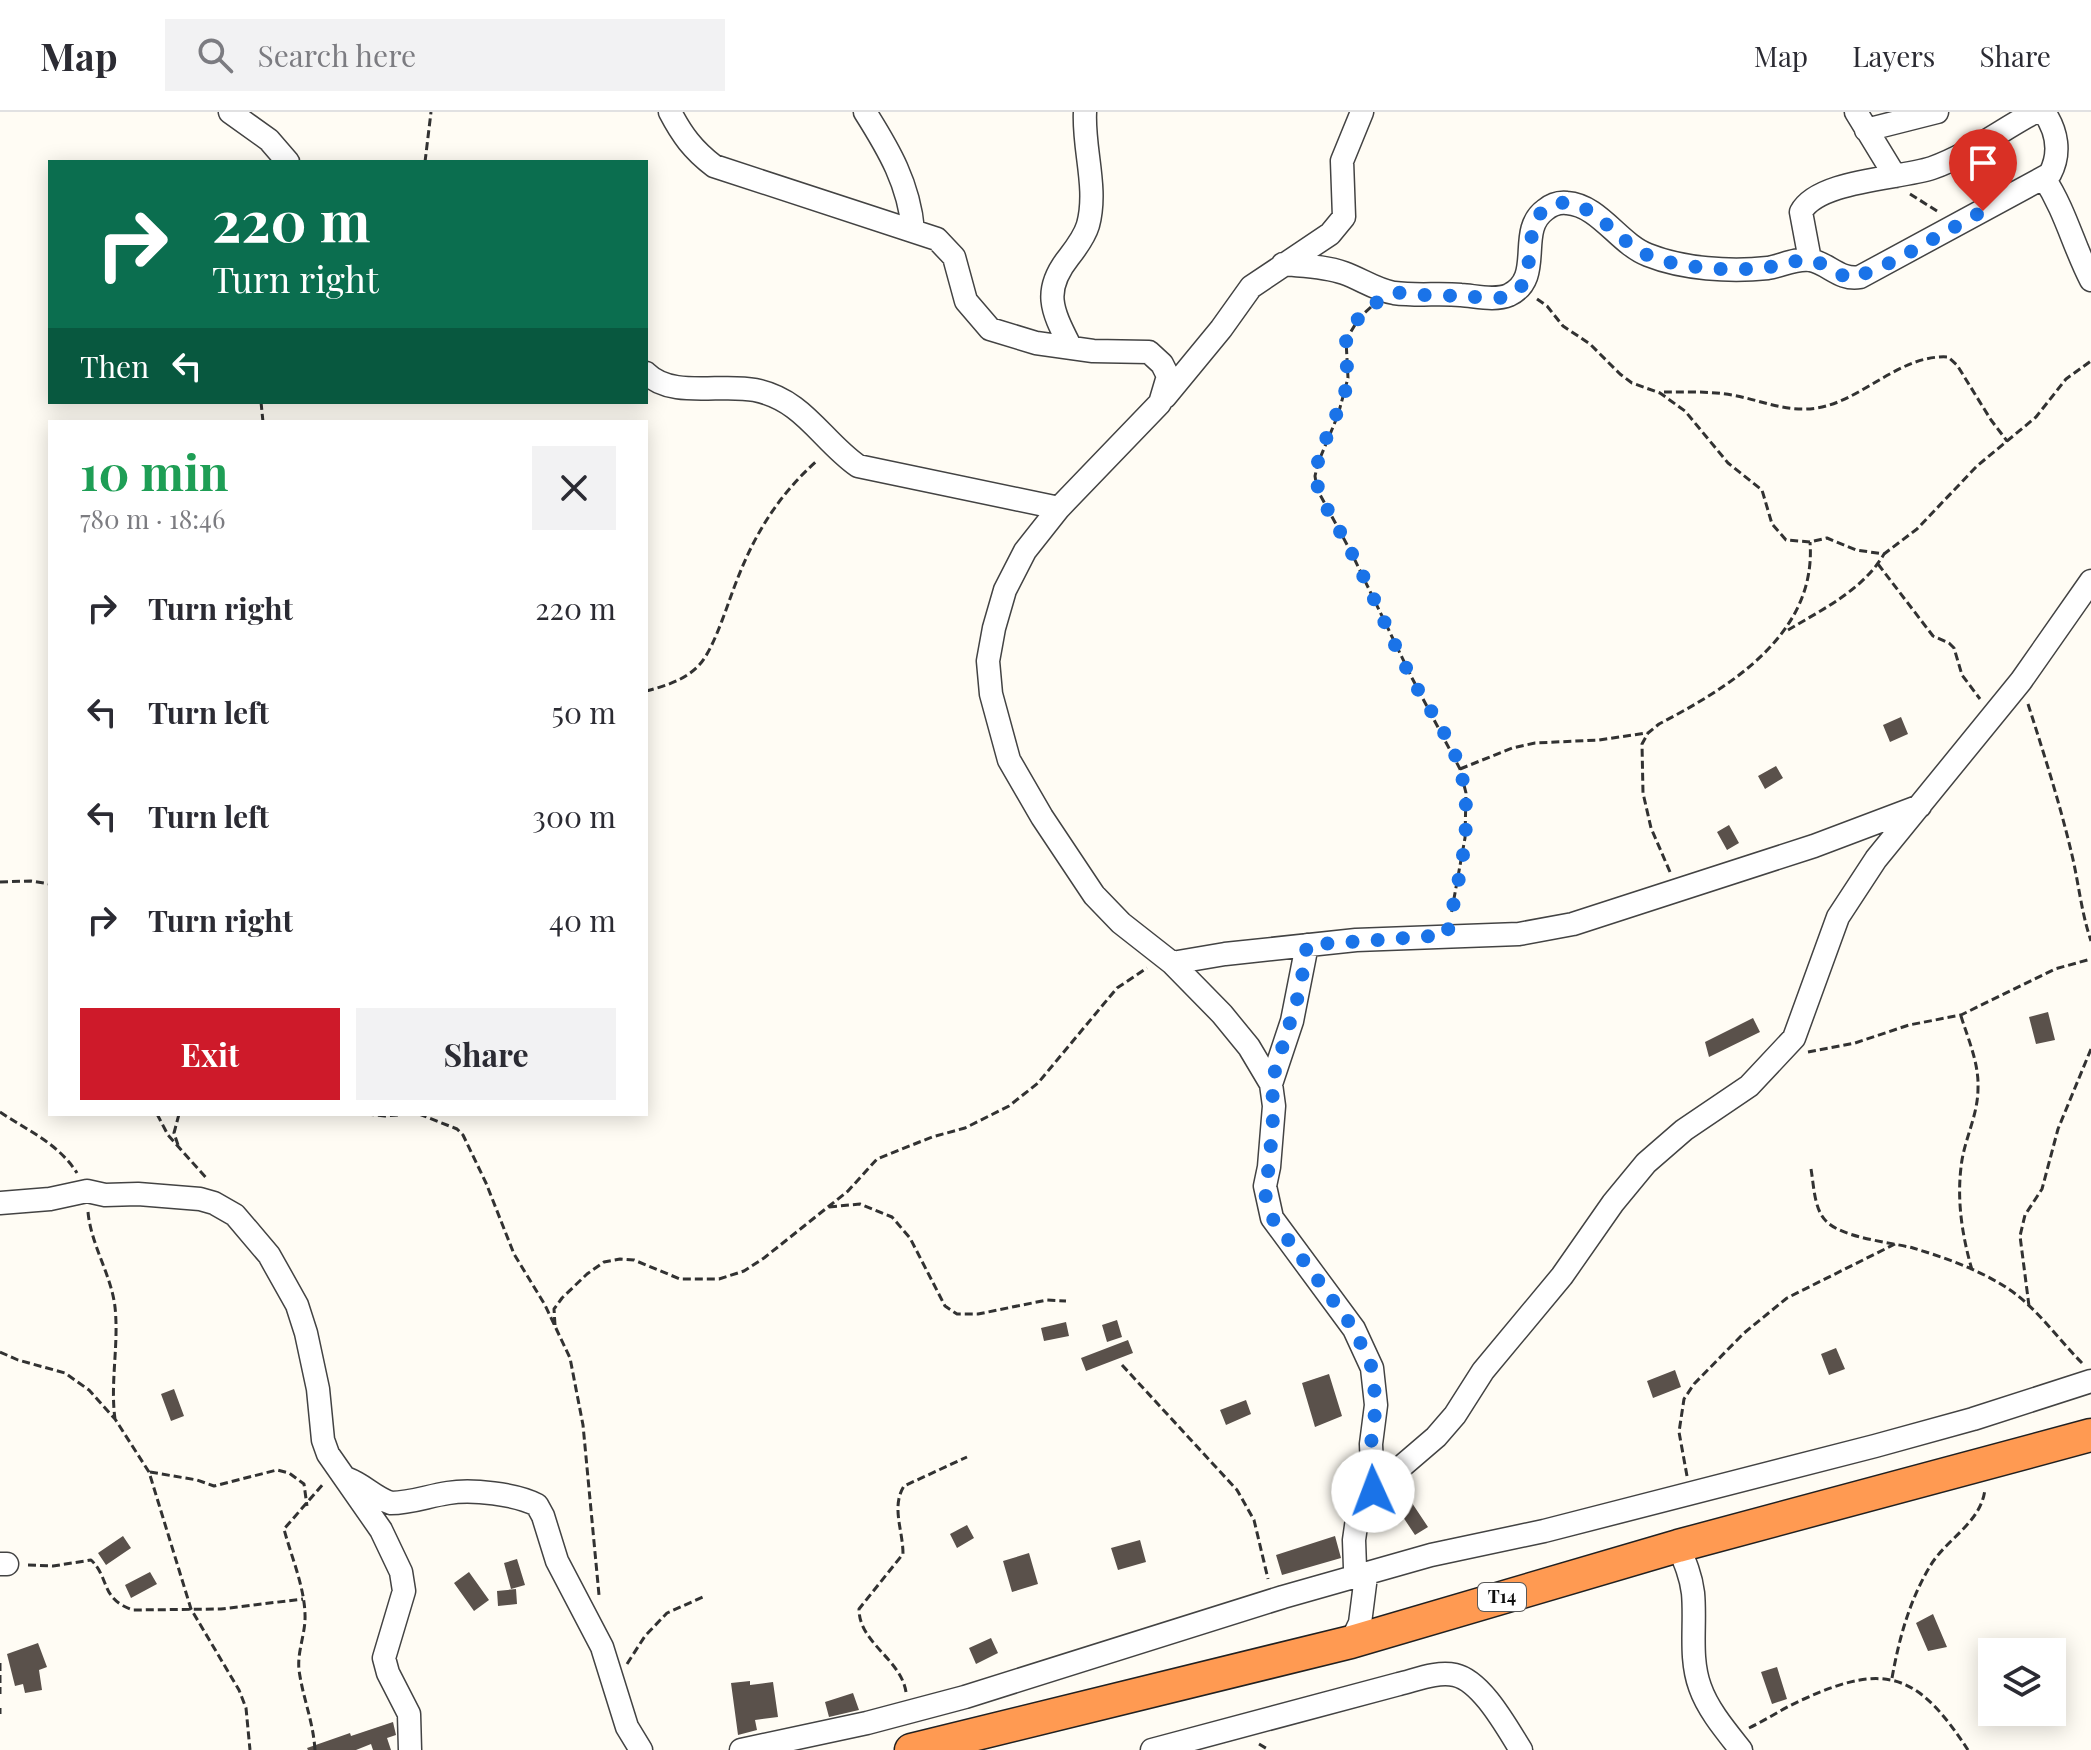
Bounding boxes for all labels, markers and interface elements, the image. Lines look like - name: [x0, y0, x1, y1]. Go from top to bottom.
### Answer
- search box: [165, 19, 725, 91]
- text: Map: [40, 30, 117, 81]
- icon: search: [193, 33, 237, 77]
- text: Search here: [257, 35, 416, 75]
- text: Map: [1754, 37, 1808, 74]
- text: Layers: [1852, 37, 1935, 74]
- text: Share: [1979, 37, 2051, 74]
- pin: [1949, 129, 2017, 211]
- icon: arrive: [1961, 141, 2005, 185]
- text: 220 m: [212, 182, 370, 257]
- icon: right: [80, 192, 184, 296]
- text: Turn right: [212, 254, 379, 302]
- icon: left: [165, 344, 209, 388]
- text: Then: [80, 346, 149, 386]
- text: 10 min: [80, 439, 229, 503]
- button: close: [532, 446, 616, 530]
- text: 780 m · 18:46: [80, 501, 225, 536]
- icon: right: [80, 586, 124, 630]
- text: Turn right: [148, 588, 293, 628]
- text: 220 m: [535, 588, 616, 628]
- icon: left: [80, 690, 124, 734]
- text: Turn left: [148, 692, 269, 732]
- text: 50 m: [551, 692, 616, 732]
- icon: left: [80, 794, 124, 838]
- text: Turn left: [148, 796, 269, 836]
- text: 300 m: [532, 796, 616, 836]
- icon: right: [80, 898, 124, 942]
- text: Turn right: [148, 900, 293, 940]
- text: 40 m: [549, 900, 616, 940]
- button: Exit: [80, 1008, 340, 1100]
- button: Share: [356, 1008, 616, 1100]
- position arrow: [1331, 1449, 1415, 1533]
- road number: T14: [1478, 1583, 1526, 1611]
- map controls: [1978, 1638, 2066, 1726]
- button: layers: [1978, 1638, 2066, 1726]

